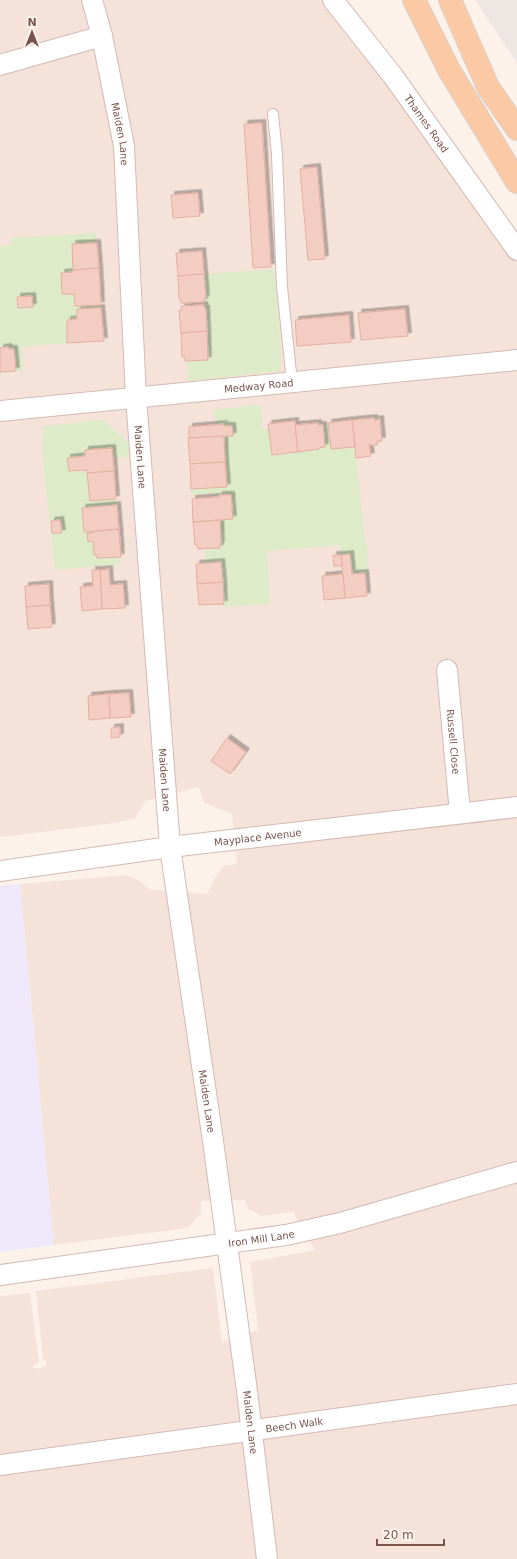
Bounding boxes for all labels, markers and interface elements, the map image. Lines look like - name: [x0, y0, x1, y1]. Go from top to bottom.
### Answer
- north arrow: [12, 12, 52, 52]
- text: N: [27, 16, 37, 29]
- street label: Thames Road: [402, 92, 451, 155]
- street label: Maiden Lane: [109, 101, 130, 166]
- street label: Medway Road: [224, 377, 294, 395]
- street label: Maiden Lane: [132, 425, 148, 489]
- street label: Russell Close: [445, 709, 461, 775]
- street label: Maiden Lane: [157, 748, 172, 812]
- street label: Mayplace Avenue: [213, 827, 302, 848]
- street label: Maiden Lane: [197, 1069, 217, 1134]
- street label: Iron Mill Lane: [228, 1228, 296, 1249]
- street label: Maiden Lane: [241, 1390, 259, 1455]
- street label: Beech Walk: [265, 1416, 324, 1434]
- scale bar: [377, 1521, 444, 1547]
- text: 20 m: [383, 1528, 414, 1542]

